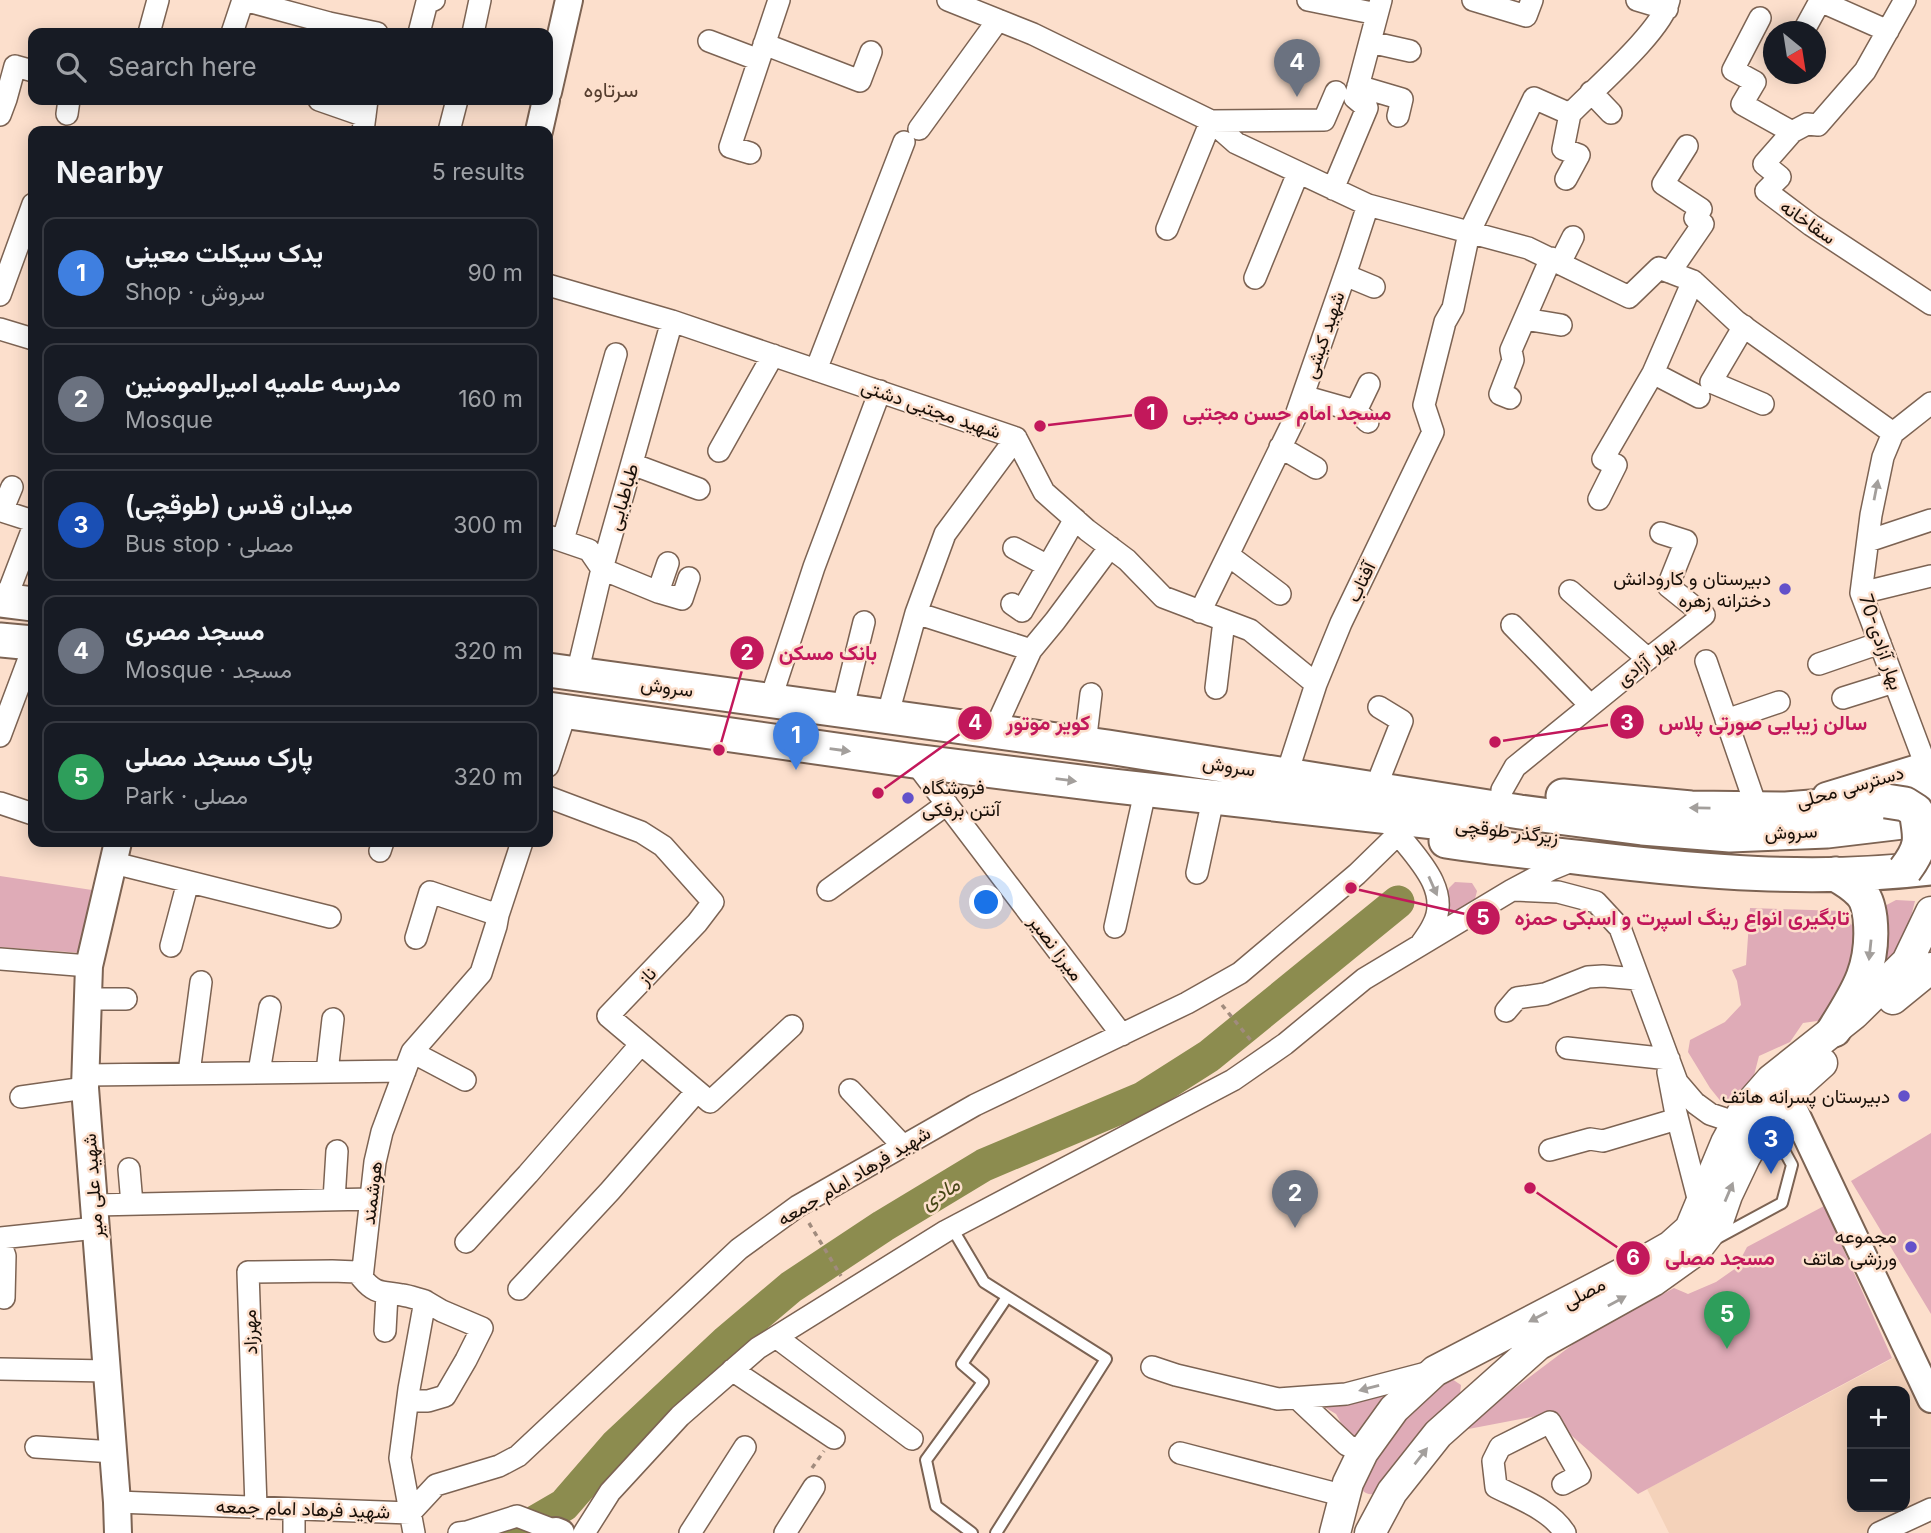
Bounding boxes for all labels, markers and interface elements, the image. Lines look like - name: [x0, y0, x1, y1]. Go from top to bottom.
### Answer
- north arrow: [1763, 21, 1826, 84]
- search box: [28, 28, 553, 105]
- pin: 4: [1274, 39, 1320, 97]
- icon: search: [52, 48, 90, 86]
- text: Search here: [108, 51, 257, 82]
- district label: سرتاوه: [584, 77, 638, 103]
- text: Nearby: [56, 154, 164, 190]
- text: 5 results: [432, 158, 525, 186]
- street label: سقاخانه: [1776, 195, 1840, 249]
- text: یدک سیکلت معینی: [125, 237, 323, 268]
- text: 1: [76, 259, 86, 287]
- text: 90 m: [468, 259, 523, 287]
- text: Shop · سروش: [125, 278, 265, 306]
- street label: شهید کیشی: [1298, 288, 1350, 382]
- text: مدرسه علمیه امیرالمومنین: [125, 367, 401, 398]
- street label: شهید مجتبی دشتی: [858, 374, 1004, 444]
- text: 2: [74, 385, 88, 413]
- text: 160 m: [458, 385, 523, 413]
- callout: مسجد امام حسن مجتبی: [1133, 392, 1405, 434]
- text: 1: [1146, 400, 1156, 425]
- text: مسجد امام حسن مجتبی: [1183, 400, 1391, 427]
- text: Mosque: [125, 406, 213, 434]
- street label: طباطبایی: [602, 461, 644, 533]
- one-way arrow: [1871, 479, 1882, 501]
- text: میدان قدس (طوقچی): [125, 489, 353, 520]
- text: 3: [74, 511, 88, 539]
- text: 300 m: [453, 511, 523, 539]
- text: Bus stop · مصلی: [125, 530, 293, 558]
- street label: آفتاب: [1341, 557, 1381, 606]
- place label: دبیرستان و کارودانش دخترانه زهره: [1613, 567, 1771, 612]
- marker: دبیرستان و کارودانش دخترانه زهره: [1777, 581, 1793, 597]
- street label: 70-بهار آزادی: [1854, 591, 1908, 693]
- text: مسجد مصری: [125, 615, 265, 646]
- street label: بهار آزادی: [1612, 631, 1680, 691]
- callout: بانک مسکن: [730, 632, 892, 674]
- text: 4: [73, 637, 89, 665]
- text: 320 m: [454, 637, 523, 665]
- text: 2: [740, 640, 754, 665]
- text: بانک مسکن: [779, 640, 877, 665]
- text: Mosque · مسجد: [125, 656, 292, 684]
- street label: سروش: [639, 672, 695, 702]
- callout: سالن زیبایی صورتی پلاس: [1609, 701, 1881, 743]
- callout: کویر موتور: [957, 702, 1105, 744]
- text: 4: [968, 710, 982, 735]
- text: کویر موتور: [1005, 710, 1090, 736]
- text: 3: [1620, 710, 1634, 735]
- text: سالن زیبایی صورتی پلاس: [1659, 710, 1867, 737]
- pin: 1: [773, 712, 819, 770]
- text: پارک مسجد مصلی: [125, 741, 313, 772]
- one-way arrow: [829, 745, 851, 756]
- street label: سروش: [1201, 751, 1257, 782]
- street label: دسترسی محلی: [1794, 761, 1906, 813]
- text: 5: [74, 763, 88, 791]
- text: 320 m: [454, 763, 523, 791]
- one-way arrow: [1055, 775, 1077, 786]
- place label: فروشگاه آنتن برفکی: [922, 776, 1002, 821]
- text: Park · مصلی: [125, 782, 248, 810]
- marker: فروشگاه آنتن برفکی: [900, 790, 916, 806]
- one-way arrow: [1689, 802, 1711, 814]
- street label: زیرگذر طوقچی: [1454, 813, 1560, 851]
- street label: سروش: [1764, 820, 1818, 844]
- one-way arrow: [1427, 876, 1439, 896]
- your location: [969, 885, 1003, 919]
- callout: تابگیری انواع رینگ اسپرت و اسبکی حمزه: [1465, 897, 1864, 939]
- text: 5: [1476, 905, 1490, 930]
- text: تابگیری انواع رینگ اسپرت و اسبکی حمزه: [1514, 905, 1850, 932]
- street label: میرزا نصیر: [1023, 910, 1088, 985]
- one-way arrow: [1864, 940, 1875, 962]
- street label: ناز: [632, 962, 661, 991]
- place label: دبیرستان پسرانه هاتف: [1722, 1085, 1890, 1110]
- marker: دبیرستان پسرانه هاتف: [1896, 1088, 1912, 1104]
- pin: 3: [1748, 1116, 1794, 1174]
- street label: شهید فرهاد امام جمعه: [773, 1121, 935, 1232]
- street label: شهید علی میر: [78, 1133, 108, 1240]
- street label: هوشمند: [357, 1160, 387, 1226]
- pin: 2: [1272, 1170, 1318, 1228]
- water label: مادی: [916, 1171, 965, 1215]
- one-way arrow: [1723, 1182, 1734, 1203]
- place label: مجموعه ورزشی هاتف: [1803, 1225, 1897, 1270]
- callout: مسجد مصلی: [1616, 1237, 1789, 1279]
- marker: مجموعه ورزشی هاتف: [1903, 1239, 1919, 1255]
- text: 6: [1626, 1245, 1640, 1270]
- text: مسجد مصلی: [1665, 1245, 1775, 1270]
- street label: مصلی: [1559, 1272, 1609, 1314]
- pin: 5: [1704, 1291, 1750, 1349]
- one-way arrow: [1607, 1295, 1627, 1307]
- street label: مهرزاد: [238, 1309, 262, 1355]
- one-way arrow: [1528, 1312, 1548, 1323]
- one-way arrow: [1358, 1383, 1380, 1394]
- map controls: [1847, 1386, 1910, 1512]
- button: +: [1847, 1386, 1910, 1449]
- one-way arrow: [1413, 1447, 1428, 1465]
- button: −: [1847, 1449, 1910, 1512]
- street label: شهید فرهاد امام جمعه: [215, 1494, 391, 1525]

